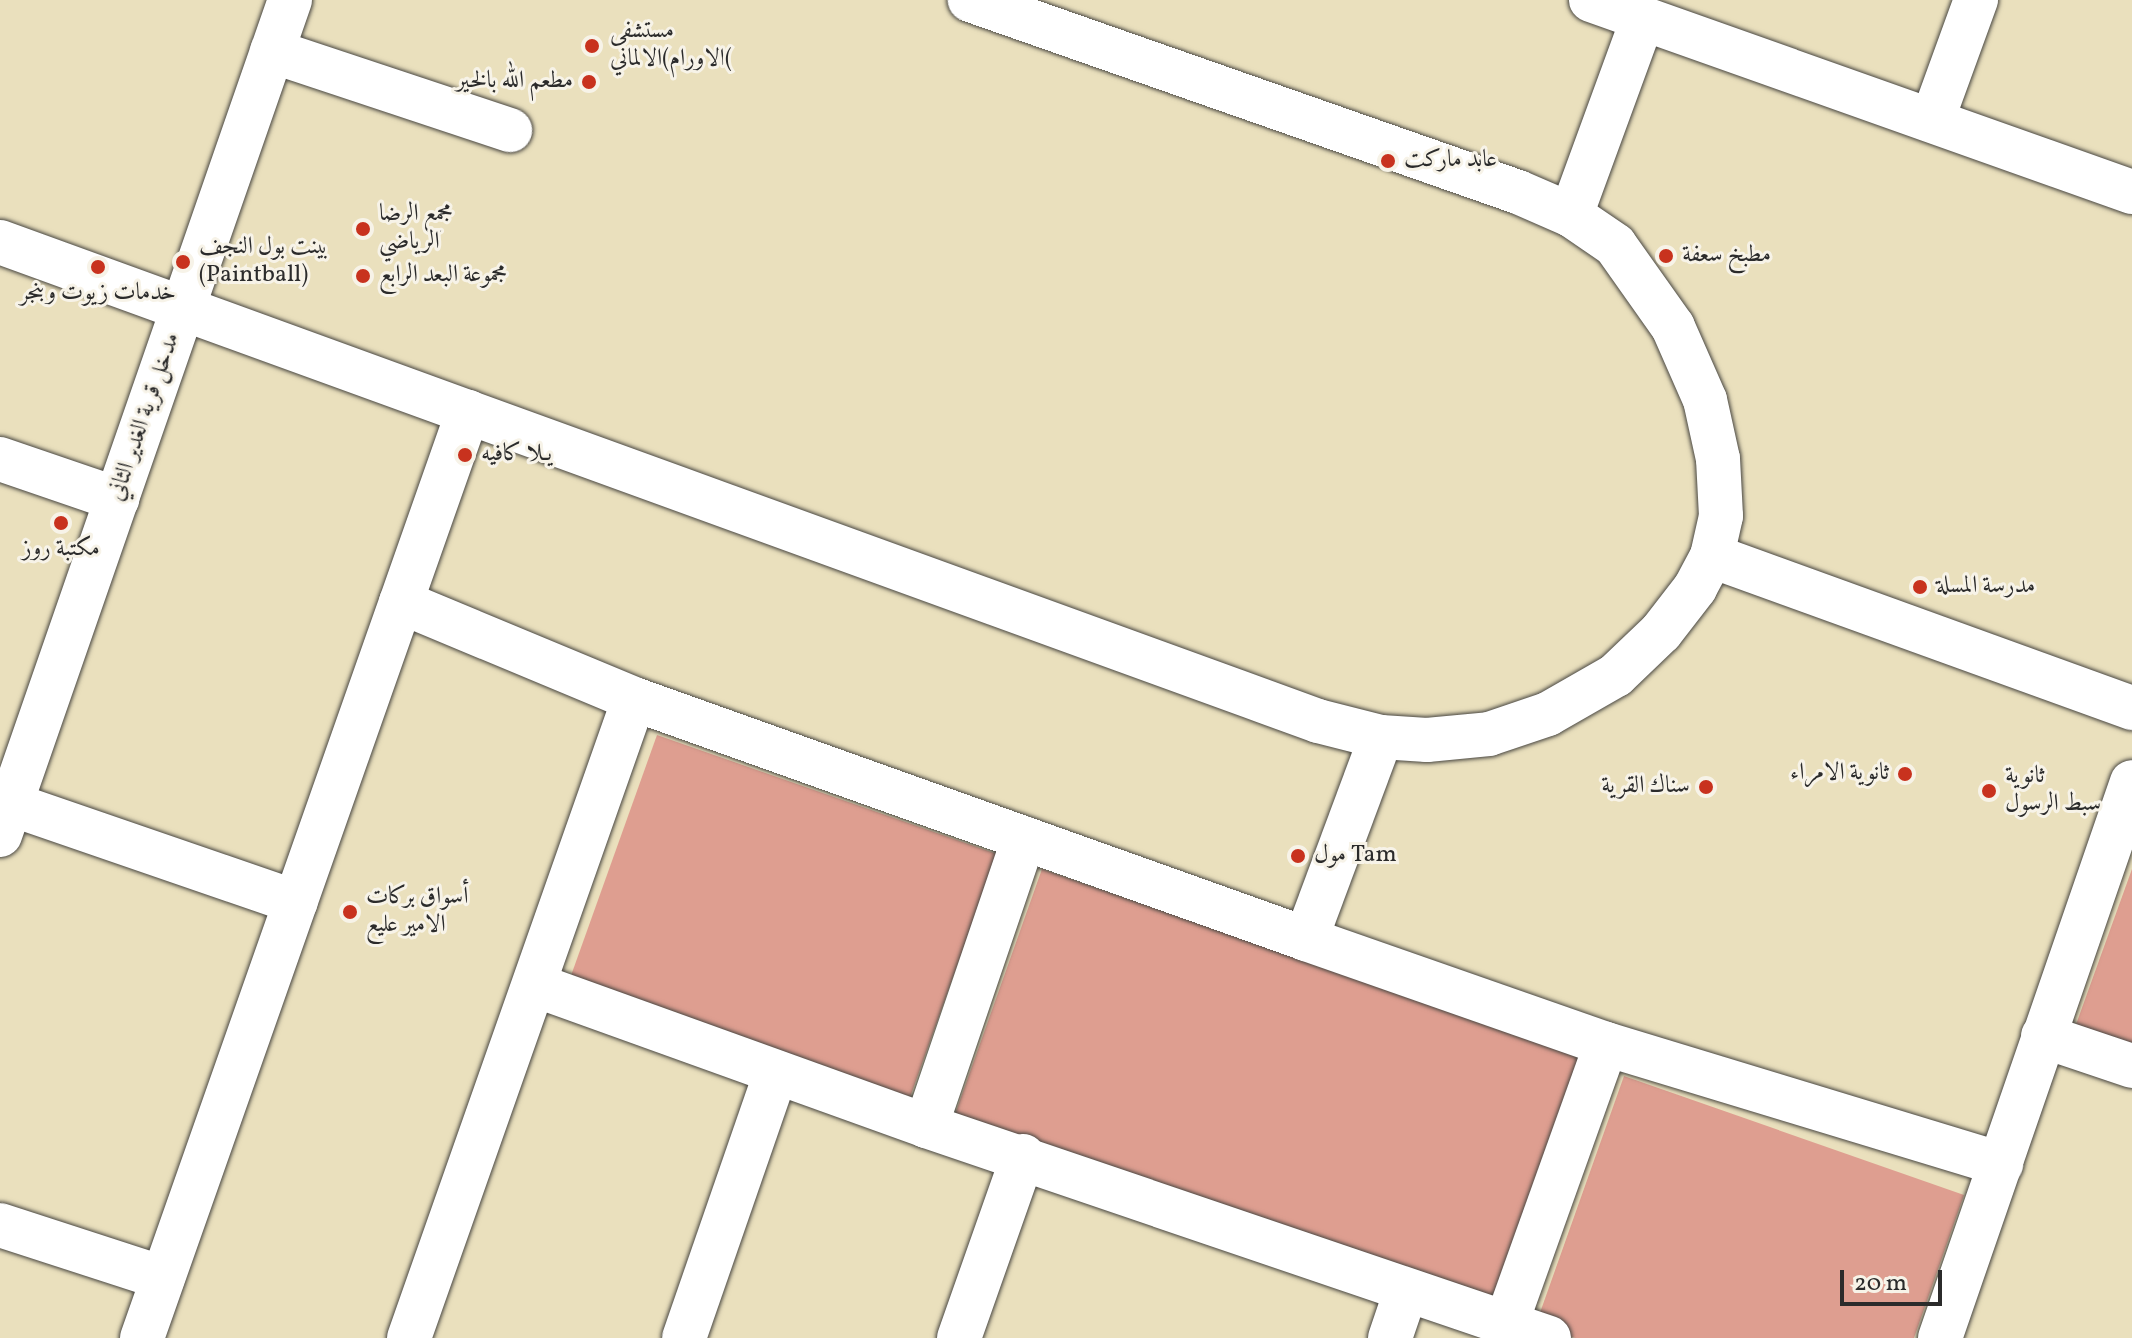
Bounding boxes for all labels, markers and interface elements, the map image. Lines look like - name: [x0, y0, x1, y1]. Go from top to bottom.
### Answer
- place label: مستشفى الاورام)الالماني(: [610, 18, 732, 74]
- marker: مستشفى الاورام)الالماني(: [581, 35, 603, 57]
- place label: مطعم الله بالخير: [456, 68, 573, 96]
- marker: مطعم الله بالخير: [580, 73, 598, 91]
- place label: عابد ماركت: [1404, 147, 1497, 175]
- marker: عابد ماركت: [1379, 152, 1397, 170]
- place label: مجمع الرضا الرياضي: [379, 201, 453, 257]
- marker: مجمع الرضا الرياضي: [354, 220, 372, 238]
- place label: بينت بول النجف (Paintball): [199, 234, 328, 290]
- place label: مطبخ سعفة: [1682, 242, 1771, 270]
- marker: مطبخ سعفة: [1657, 247, 1675, 265]
- marker: بينت بول النجف (Paintball): [174, 253, 192, 271]
- marker: خدمات زيوت وبنجر: [89, 258, 107, 276]
- place label: مجموعة البعد الرابع: [379, 262, 507, 290]
- marker: مجموعة البعد الرابع: [354, 267, 372, 285]
- place label: خدمات زيوت وبنجر: [20, 280, 176, 308]
- street label: مدخل قرية الغدير الثاني: [103, 329, 187, 505]
- place label: يـلا كافيه: [481, 441, 552, 469]
- marker: يـلا كافيه: [456, 446, 474, 464]
- marker: مكتبة روز: [52, 514, 70, 532]
- place label: مكتبة روز: [22, 536, 100, 564]
- place label: مدرسة المسلة: [1936, 573, 2035, 601]
- marker: مدرسة المسلة: [1911, 578, 1929, 596]
- place label: ثانوية الامراء: [1790, 760, 1889, 788]
- place label: ثانوية سبط الرسول: [2005, 763, 2101, 819]
- marker: ثانوية الامراء: [1896, 765, 1914, 783]
- place label: سناك القرية: [1601, 773, 1690, 801]
- marker: سناك القرية: [1697, 778, 1715, 796]
- marker: ثانوية سبط الرسول: [1980, 782, 1998, 800]
- place label: مول Tam: [1314, 842, 1397, 870]
- marker: مول Tam: [1289, 847, 1307, 865]
- place label: أسواق بركات الامير عليع: [366, 884, 469, 940]
- marker: أسواق بركات الامير عليع: [341, 903, 359, 921]
- scale bar: [1844, 1254, 1946, 1304]
- text: 20 m: [1854, 1267, 1907, 1301]

